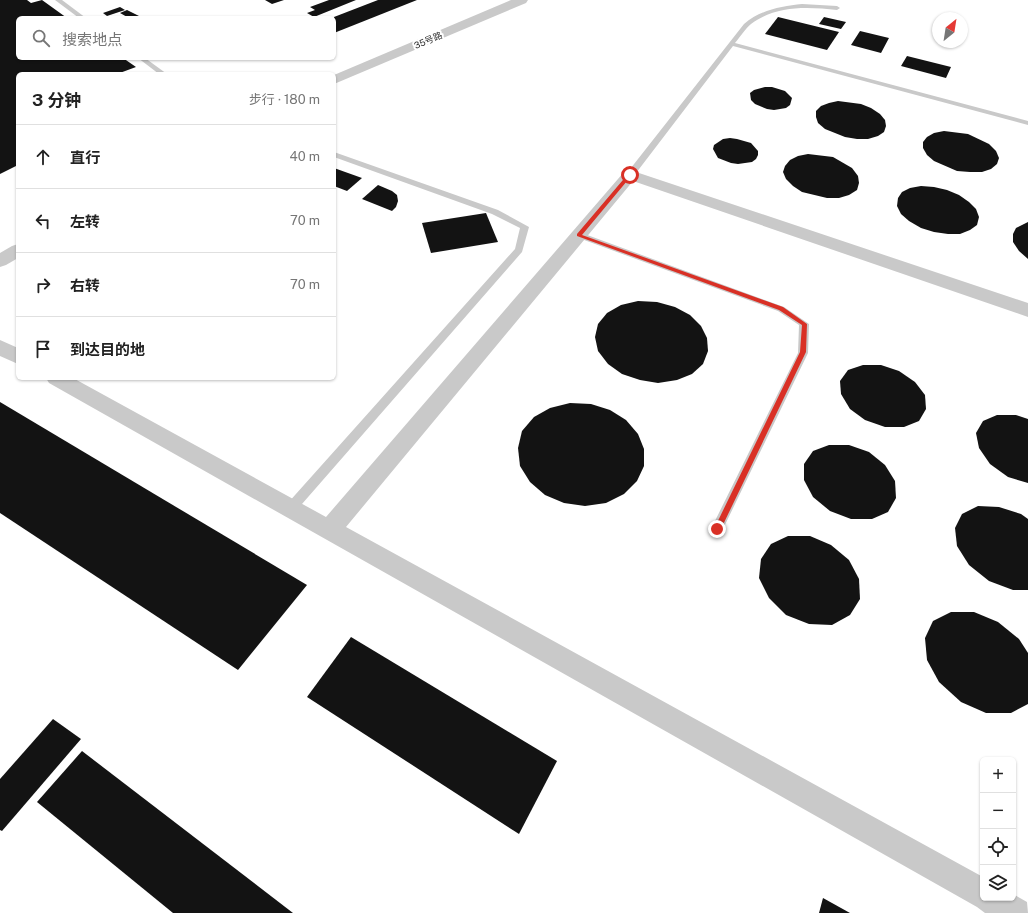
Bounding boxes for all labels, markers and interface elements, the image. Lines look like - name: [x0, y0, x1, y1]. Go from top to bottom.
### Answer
- north arrow: [932, 12, 968, 48]
- search box: [16, 16, 336, 60]
- icon: search: [30, 27, 52, 49]
- street label: 35号路: [412, 29, 444, 51]
- text: 搜索地点: [62, 31, 122, 48]
- text: 3 分钟: [32, 90, 81, 110]
- text: 步行 · 180 m: [249, 92, 320, 107]
- icon: ahead: [32, 146, 54, 168]
- text: 直行: [70, 149, 100, 166]
- text: 40 m: [289, 149, 320, 164]
- route start: [621, 166, 639, 184]
- icon: left: [32, 210, 54, 232]
- text: 左转: [70, 213, 100, 230]
- text: 70 m: [290, 213, 320, 228]
- icon: right: [32, 274, 54, 296]
- text: 右转: [70, 277, 100, 294]
- text: 70 m: [290, 277, 320, 292]
- icon: arrive: [32, 338, 54, 360]
- text: 到达目的地: [70, 341, 145, 358]
- route end: [708, 520, 726, 538]
- map controls: [980, 757, 1016, 901]
- button: +: [980, 757, 1016, 793]
- button: −: [980, 793, 1016, 829]
- button: locate: [980, 829, 1016, 865]
- button: layers: [980, 865, 1016, 901]

